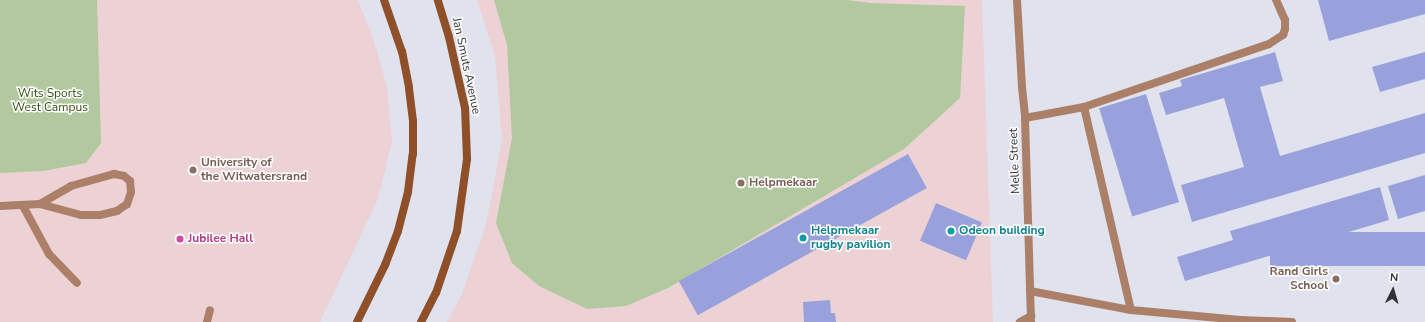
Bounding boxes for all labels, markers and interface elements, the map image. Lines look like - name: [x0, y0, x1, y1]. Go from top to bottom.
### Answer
- street label: Jan Smuts Avenue: [449, 16, 483, 116]
- park label: Wits Sports West Campus: [12, 87, 88, 115]
- street label: Melle Street: [1007, 128, 1023, 194]
- place label: University of the Witwatersrand: [201, 156, 307, 184]
- marker: University of the Witwatersrand: [188, 165, 198, 175]
- place label: Helpmekaar: [749, 176, 817, 190]
- marker: Helpmekaar: [736, 178, 746, 188]
- place label: Helpmekaar rugby pavilion: [811, 224, 890, 252]
- place label: Odeon building: [959, 224, 1045, 238]
- marker: Odeon building: [946, 226, 956, 236]
- place label: Jubilee Hall: [188, 232, 253, 246]
- marker: Helpmekaar rugby pavilion: [798, 233, 808, 243]
- marker: Jubilee Hall: [175, 234, 185, 244]
- place label: Rand Girls School: [1270, 265, 1328, 293]
- north arrow: [1373, 270, 1413, 310]
- text: N: [1389, 270, 1399, 285]
- marker: Rand Girls School: [1331, 274, 1341, 284]

